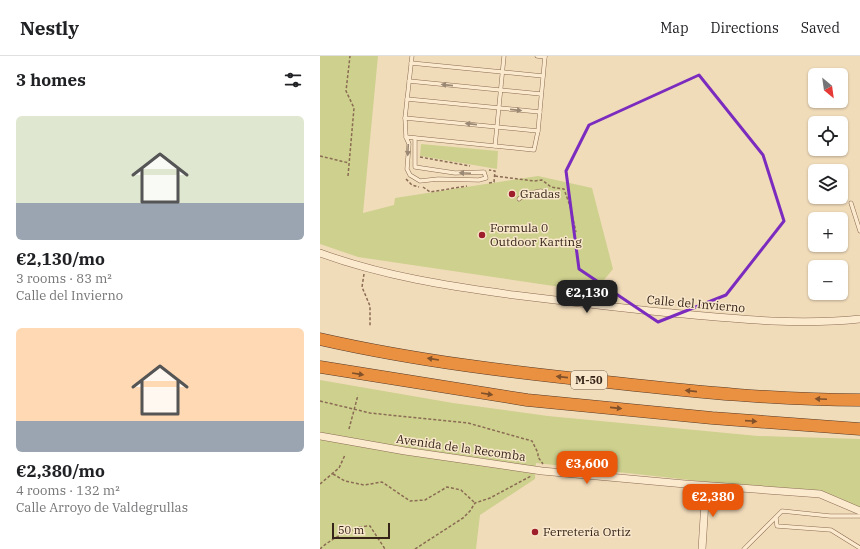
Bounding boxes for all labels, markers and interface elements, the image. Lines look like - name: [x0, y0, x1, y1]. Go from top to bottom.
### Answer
- text: Nestly: [20, 16, 79, 40]
- text: Map: [660, 19, 689, 37]
- text: Directions: [711, 19, 779, 37]
- text: Saved: [801, 19, 840, 37]
- north arrow: [808, 68, 848, 108]
- map controls: [808, 68, 848, 300]
- text: 3 homes: [16, 69, 86, 91]
- icon: filters: [282, 69, 304, 91]
- one-way arrow: [441, 81, 453, 88]
- one-way arrow: [510, 107, 522, 113]
- button: locate: [808, 116, 848, 156]
- one-way arrow: [465, 121, 477, 127]
- icon: home: [124, 142, 196, 214]
- one-way arrow: [405, 144, 412, 156]
- button: layers: [808, 164, 848, 204]
- one-way arrow: [458, 170, 471, 176]
- place label: Gradas: [520, 186, 560, 201]
- marker: Gradas: [507, 189, 517, 199]
- button: +: [808, 212, 848, 252]
- place label: Formula 0 Outdoor Karting: [490, 220, 582, 249]
- marker: Formula 0 Outdoor Karting: [477, 230, 487, 240]
- text: €2,130/mo: [16, 248, 105, 270]
- button: −: [808, 260, 848, 300]
- text: 3 rooms · 83 m²: [16, 270, 112, 287]
- pin: €2,130: [554, 280, 620, 314]
- text: €2,130: [566, 284, 608, 301]
- text: Calle del Invierno: [16, 287, 123, 304]
- street label: Calle del Invierno: [646, 292, 746, 315]
- icon: home: [124, 354, 196, 426]
- one-way arrow: [427, 356, 439, 362]
- one-way arrow: [352, 371, 364, 377]
- road number: M-50: [571, 371, 607, 389]
- one-way arrow: [556, 374, 568, 381]
- one-way arrow: [685, 388, 697, 394]
- one-way arrow: [481, 391, 493, 397]
- one-way arrow: [815, 395, 827, 402]
- one-way arrow: [610, 405, 622, 412]
- one-way arrow: [745, 417, 757, 424]
- street label: Avenida de la Recomba: [395, 431, 527, 464]
- pin: €3,600: [554, 451, 620, 485]
- text: €3,600: [566, 455, 608, 472]
- text: €2,380/mo: [16, 460, 105, 482]
- text: 4 rooms · 132 m²: [16, 482, 120, 499]
- pin: €2,380: [680, 484, 746, 518]
- text: €2,380: [692, 488, 734, 505]
- text: Calle Arroyo de Valdegrullas: [16, 499, 188, 516]
- scale bar: [332, 521, 390, 540]
- text: 50 m: [338, 523, 364, 537]
- place label: Ferretería Ortiz: [543, 524, 631, 539]
- marker: Ferretería Ortiz: [530, 527, 540, 537]

